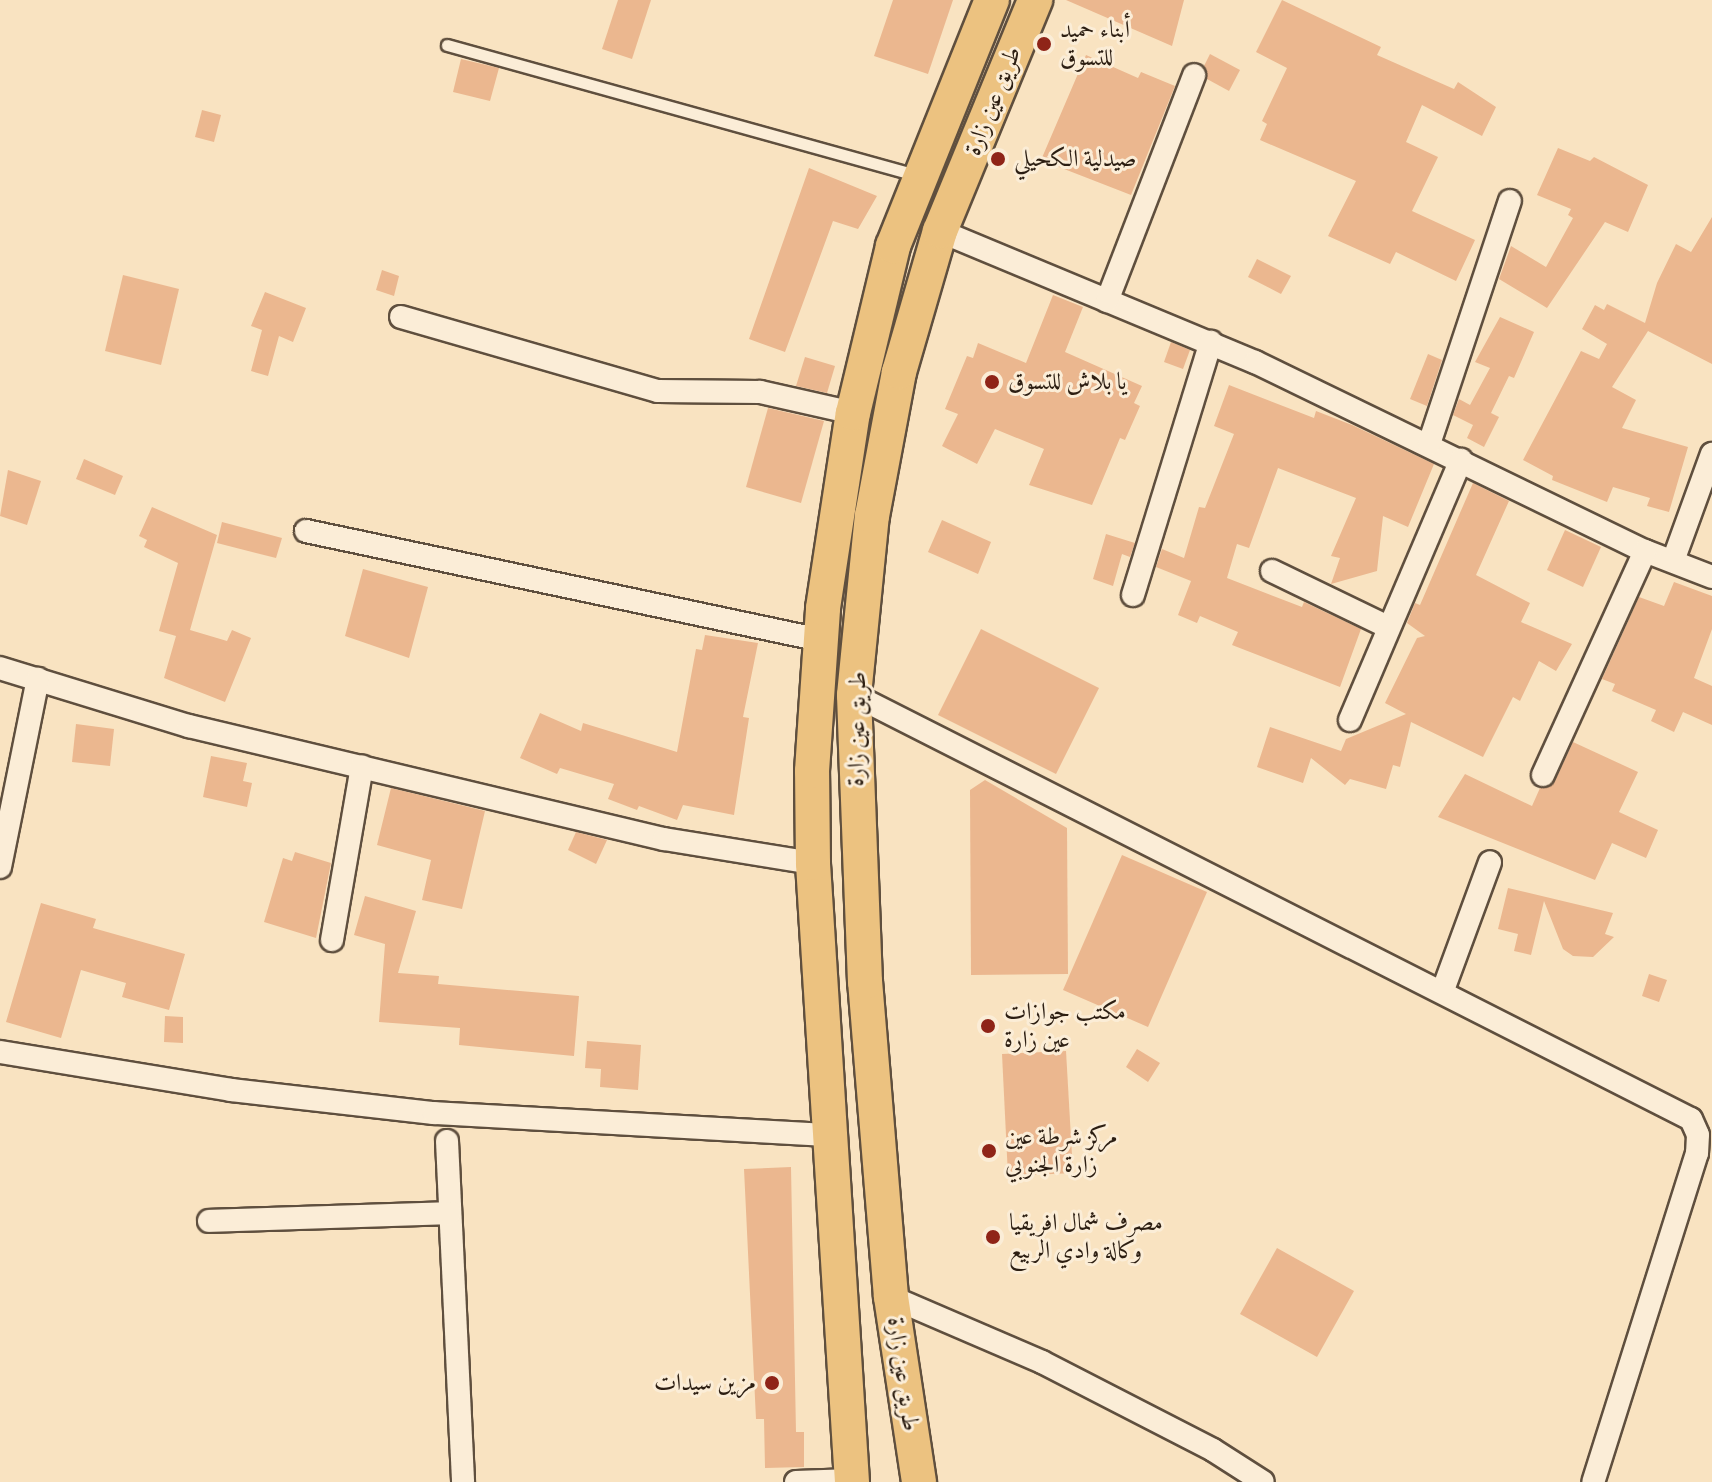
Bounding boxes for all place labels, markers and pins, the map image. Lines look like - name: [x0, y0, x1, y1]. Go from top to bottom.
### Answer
- place label: أبناء حميد للتسوق: [1060, 16, 1130, 72]
- marker: أبناء حميد للتسوق: [1035, 35, 1053, 53]
- place label: صيدلية الكحيلي: [1014, 145, 1137, 173]
- marker: صيدلية الكحيلي: [989, 150, 1007, 168]
- place label: يا بلاش للتسوق: [1008, 368, 1127, 396]
- marker: يا بلاش للتسوق: [983, 373, 1001, 391]
- place label: مكتب جوازات عين زارة: [1004, 998, 1126, 1054]
- marker: مكتب جوازات عين زارة: [979, 1017, 997, 1035]
- place label: مركز شرطة عين زارة الجنوبي: [1005, 1123, 1118, 1179]
- marker: مركز شرطة عين زارة الجنوبي: [980, 1142, 998, 1160]
- place label: مصرف شمال افريقيا وكالة وادي الربيع: [1009, 1209, 1163, 1265]
- marker: مصرف شمال افريقيا وكالة وادي الربيع: [984, 1228, 1002, 1246]
- place label: مزين سيدات: [654, 1369, 756, 1397]
- marker: مزين سيدات: [763, 1374, 781, 1392]

